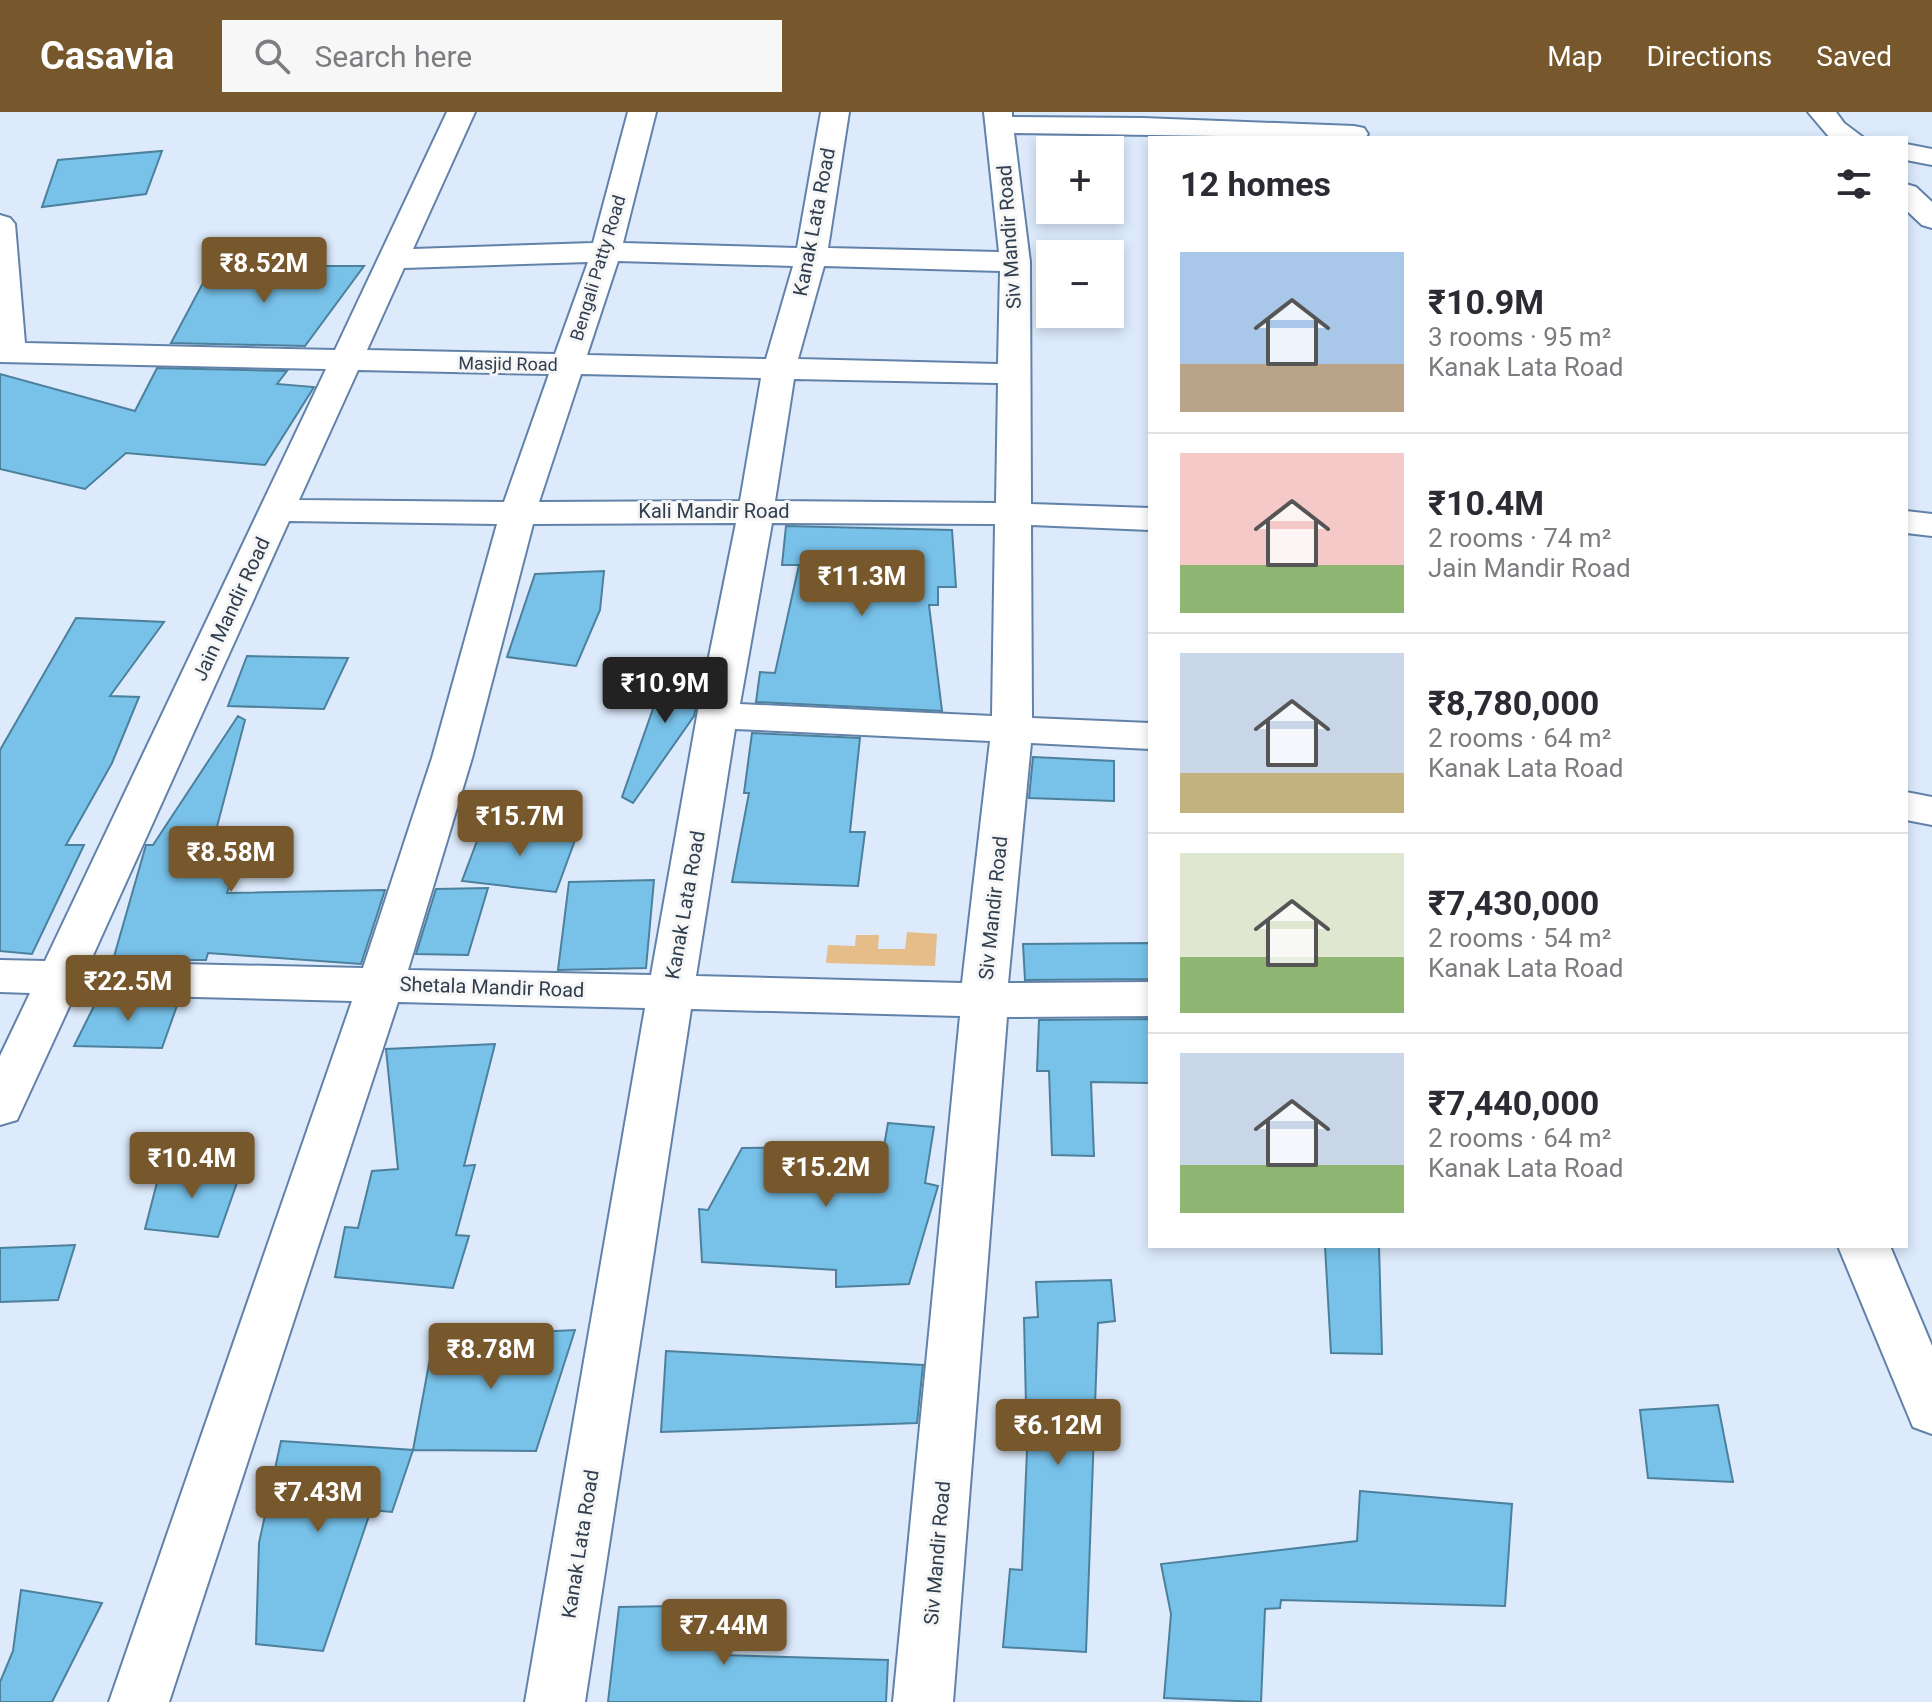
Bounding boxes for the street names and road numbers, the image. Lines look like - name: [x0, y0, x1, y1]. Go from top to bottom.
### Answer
- street label: Kanak Lata Road: [788, 146, 840, 298]
- street label: Siv Mandir Road: [992, 164, 1026, 310]
- street label: Bengali Patty Road: [565, 193, 630, 343]
- street label: Masjid Road: [458, 352, 558, 375]
- street label: Kali Mandir Road: [638, 499, 790, 523]
- street label: Jain Mandir Road: [187, 533, 275, 685]
- street label: Kanak Lata Road: [660, 829, 710, 981]
- street label: Siv Mandir Road: [974, 835, 1012, 981]
- street label: Shetala Mandir Road: [399, 972, 585, 1002]
- street label: Kanak Lata Road: [556, 1468, 604, 1620]
- street label: Siv Mandir Road: [919, 1480, 955, 1626]

